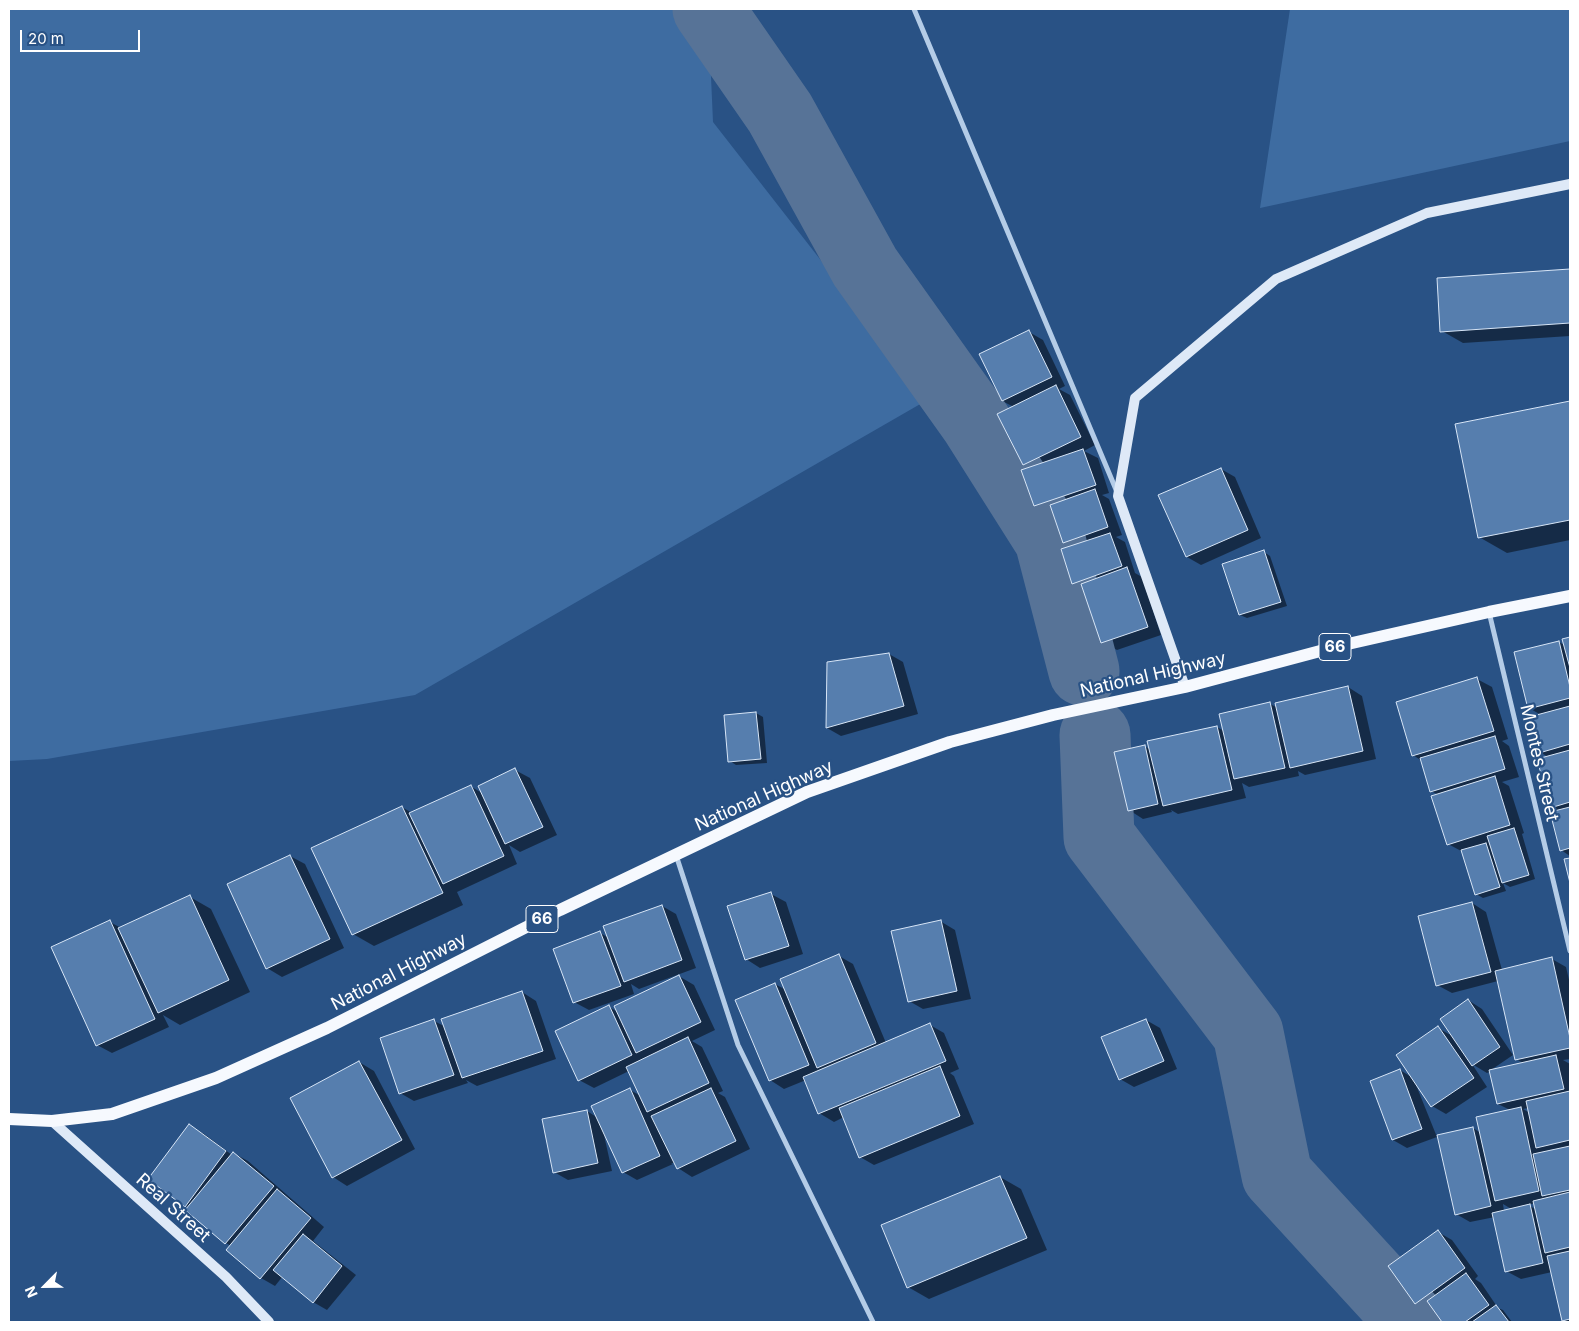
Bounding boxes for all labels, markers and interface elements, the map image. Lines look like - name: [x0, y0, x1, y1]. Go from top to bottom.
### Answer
- scale bar: [22, 20, 142, 52]
- text: 20 m: [28, 29, 64, 48]
- road number: 66: [1319, 634, 1351, 660]
- street label: National Highway: [1078, 648, 1228, 702]
- street label: Montes Street: [1515, 702, 1563, 824]
- street label: National Highway: [692, 756, 836, 836]
- road number: 66: [526, 906, 558, 932]
- street label: National Highway: [328, 929, 470, 1015]
- street label: Real Street: [131, 1169, 215, 1247]
- north arrow: [20, 1261, 70, 1311]
- text: N: [21, 1284, 41, 1300]

